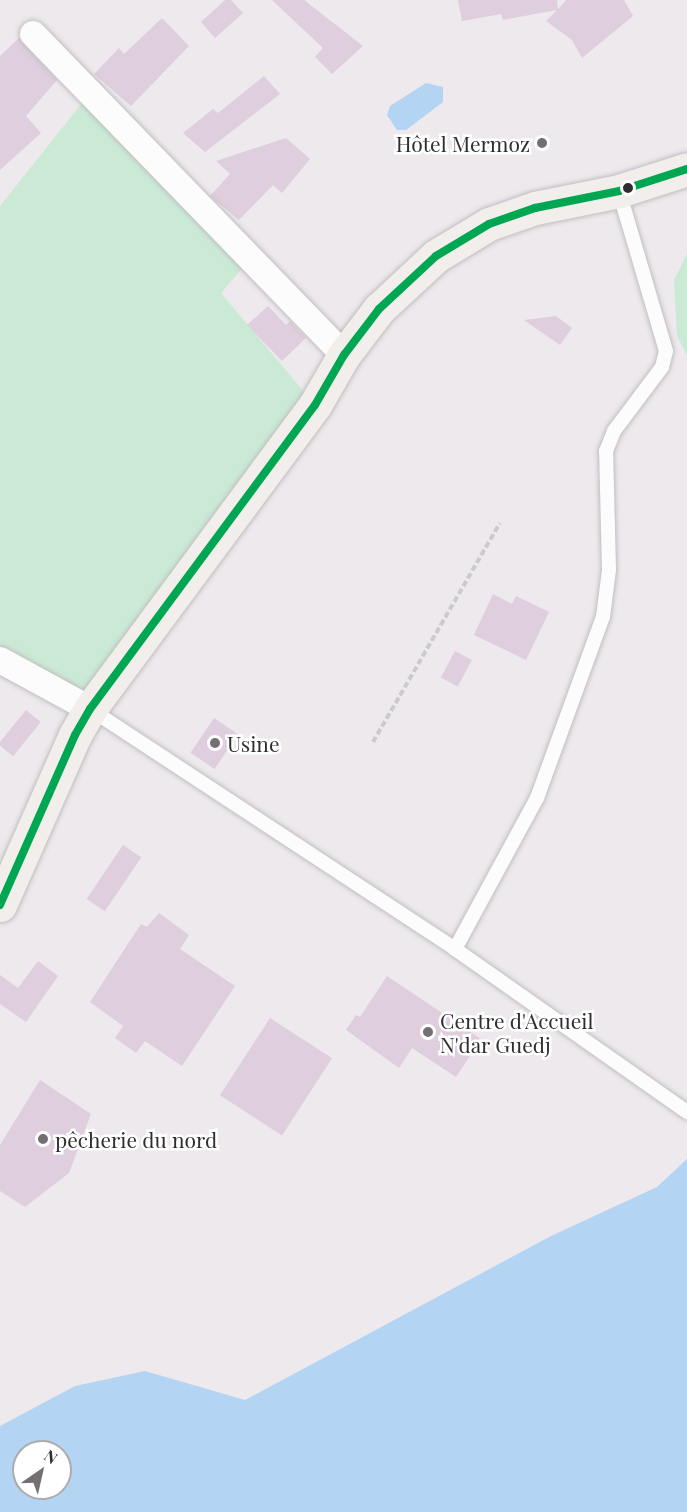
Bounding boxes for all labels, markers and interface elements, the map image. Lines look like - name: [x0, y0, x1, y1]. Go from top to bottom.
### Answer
- place label: Hôtel Mermoz: [396, 130, 530, 156]
- marker: Hôtel Mermoz: [535, 136, 549, 150]
- unlabelled marker: [622, 182, 634, 194]
- place label: Usine: [227, 730, 280, 756]
- marker: Usine: [208, 736, 222, 750]
- place label: Centre d'Accueil N'dar Guedj: [440, 1007, 594, 1057]
- marker: Centre d'Accueil N'dar Guedj: [421, 1025, 435, 1039]
- place label: pêcherie du nord: [55, 1126, 217, 1152]
- marker: pêcherie du nord: [36, 1132, 50, 1146]
- north arrow: [12, 1440, 72, 1500]
- text: N: [41, 1444, 62, 1468]

